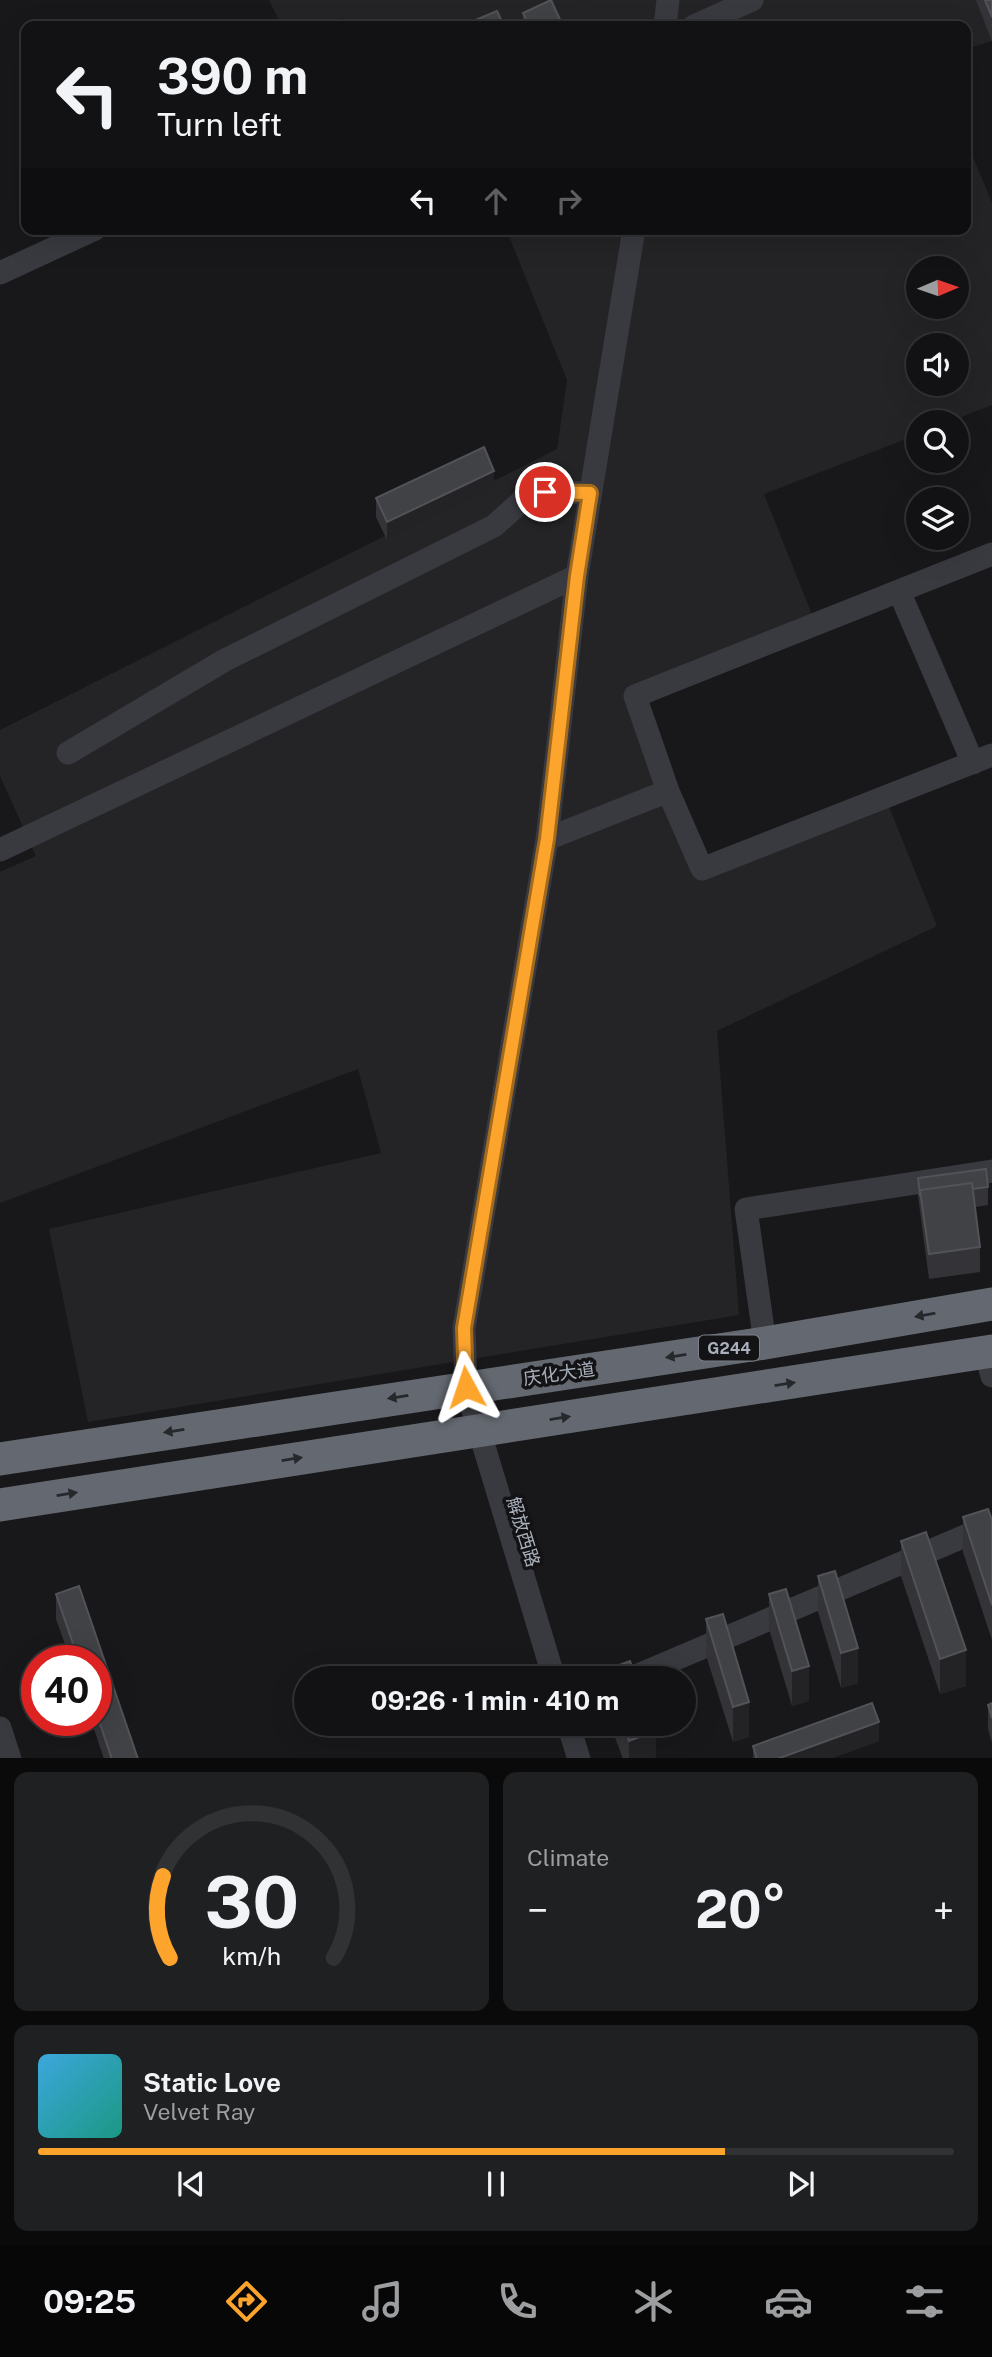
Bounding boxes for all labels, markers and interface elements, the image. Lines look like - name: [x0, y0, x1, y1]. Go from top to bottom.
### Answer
- text: 390 m: [157, 47, 308, 105]
- icon: left: [42, 49, 133, 140]
- text: Turn left: [157, 106, 282, 143]
- icon: left: [404, 182, 442, 220]
- icon: ahead: [477, 182, 515, 220]
- icon: right: [550, 182, 588, 220]
- north arrow: [906, 256, 970, 318]
- map controls: [906, 256, 969, 550]
- button: sound: [906, 333, 969, 396]
- button: search: [906, 410, 969, 473]
- pin: [515, 462, 575, 522]
- icon: arrive: [526, 473, 564, 511]
- button: layers: [906, 487, 969, 550]
- one-way arrow: [914, 1310, 936, 1321]
- road number: G244: [699, 1336, 759, 1360]
- position arrow: [429, 1350, 503, 1424]
- one-way arrow: [665, 1351, 687, 1362]
- street label: 庆化大道: [522, 1358, 596, 1389]
- one-way arrow: [774, 1378, 796, 1389]
- one-way arrow: [387, 1392, 409, 1403]
- one-way arrow: [549, 1413, 571, 1424]
- one-way arrow: [162, 1426, 184, 1437]
- one-way arrow: [281, 1454, 303, 1465]
- one-way arrow: [56, 1488, 78, 1499]
- street label: 解放西路: [503, 1494, 544, 1569]
- speed limit sign: 40: [21, 1645, 112, 1736]
- text: 09:26 · 1 min · 410 m: [371, 1685, 619, 1716]
- text: Climate: [527, 1844, 609, 1871]
- text: 30: [204, 1859, 299, 1944]
- text: 20°: [695, 1879, 786, 1940]
- text: −: [527, 1888, 548, 1933]
- text: +: [933, 1888, 954, 1933]
- text: km/h: [222, 1940, 281, 1970]
- text: Static Love: [143, 2067, 281, 2098]
- text: Velvet Ray: [143, 2098, 255, 2125]
- icon: previous: [172, 2165, 210, 2203]
- icon: pause: [477, 2165, 515, 2203]
- icon: next: [782, 2165, 820, 2203]
- icon: directions: [222, 2277, 271, 2326]
- icon: music: [358, 2277, 407, 2326]
- icon: phone: [493, 2277, 542, 2326]
- icon: climate: [629, 2277, 678, 2326]
- icon: car: [764, 2277, 813, 2326]
- icon: filters: [900, 2277, 949, 2326]
- text: 09:25: [43, 2283, 136, 2320]

